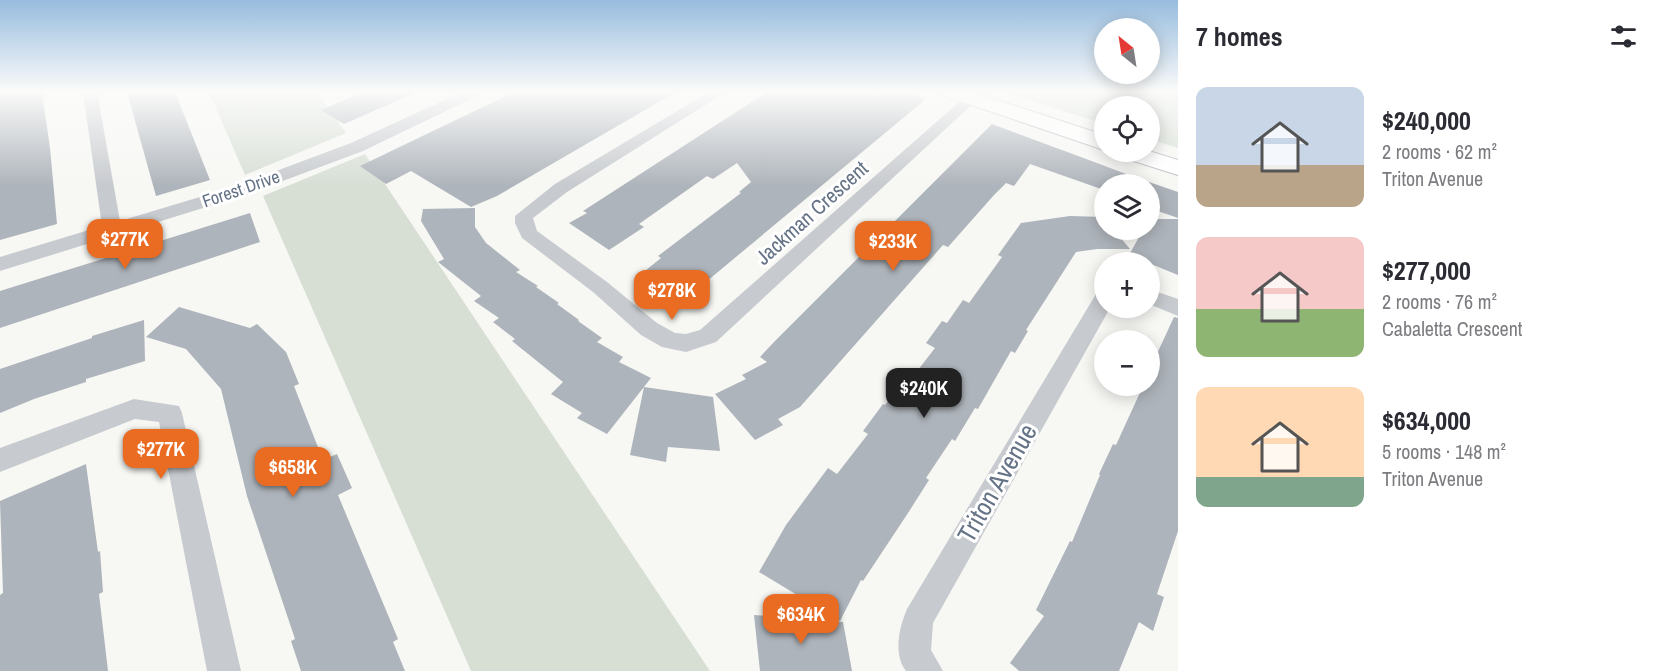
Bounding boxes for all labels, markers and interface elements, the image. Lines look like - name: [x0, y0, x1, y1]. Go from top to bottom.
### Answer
- north arrow: [1094, 18, 1160, 84]
- map controls: [1094, 18, 1160, 396]
- text: 7 homes: [1196, 19, 1283, 54]
- icon: filters: [1607, 20, 1640, 53]
- button: locate: [1094, 96, 1160, 162]
- text: $240,000: [1382, 103, 1471, 138]
- icon: home: [1244, 111, 1316, 183]
- text: 2 rooms · 62 m²: [1382, 138, 1497, 165]
- street label: Jackman Crescent: [749, 154, 875, 271]
- street label: Forest Drive: [199, 164, 283, 213]
- text: Triton Avenue: [1382, 165, 1483, 192]
- button: layers: [1094, 174, 1160, 240]
- pin: $277K: [83, 219, 167, 270]
- pin: $233K: [851, 221, 935, 272]
- text: $277K: [101, 225, 149, 252]
- text: $233K: [869, 227, 917, 254]
- button: +: [1094, 252, 1160, 318]
- text: $277,000: [1382, 253, 1471, 288]
- icon: home: [1244, 261, 1316, 333]
- pin: $278K: [630, 270, 714, 321]
- text: $278K: [648, 276, 696, 303]
- text: 2 rooms · 76 m²: [1382, 288, 1497, 315]
- text: Cabaletta Crescent: [1382, 315, 1522, 342]
- button: −: [1094, 330, 1160, 396]
- pin: $240K: [882, 368, 966, 419]
- text: $240K: [900, 374, 948, 401]
- text: $634,000: [1382, 403, 1471, 438]
- icon: home: [1244, 411, 1316, 483]
- street label: Triton Avenue: [949, 417, 1045, 548]
- pin: $277K: [119, 429, 203, 480]
- text: $277K: [137, 435, 185, 462]
- text: 5 rooms · 148 m²: [1382, 438, 1506, 465]
- pin: $658K: [251, 447, 335, 498]
- text: $658K: [269, 453, 317, 480]
- text: Triton Avenue: [1382, 465, 1483, 492]
- pin: $634K: [759, 594, 843, 645]
- text: $634K: [777, 600, 825, 627]

